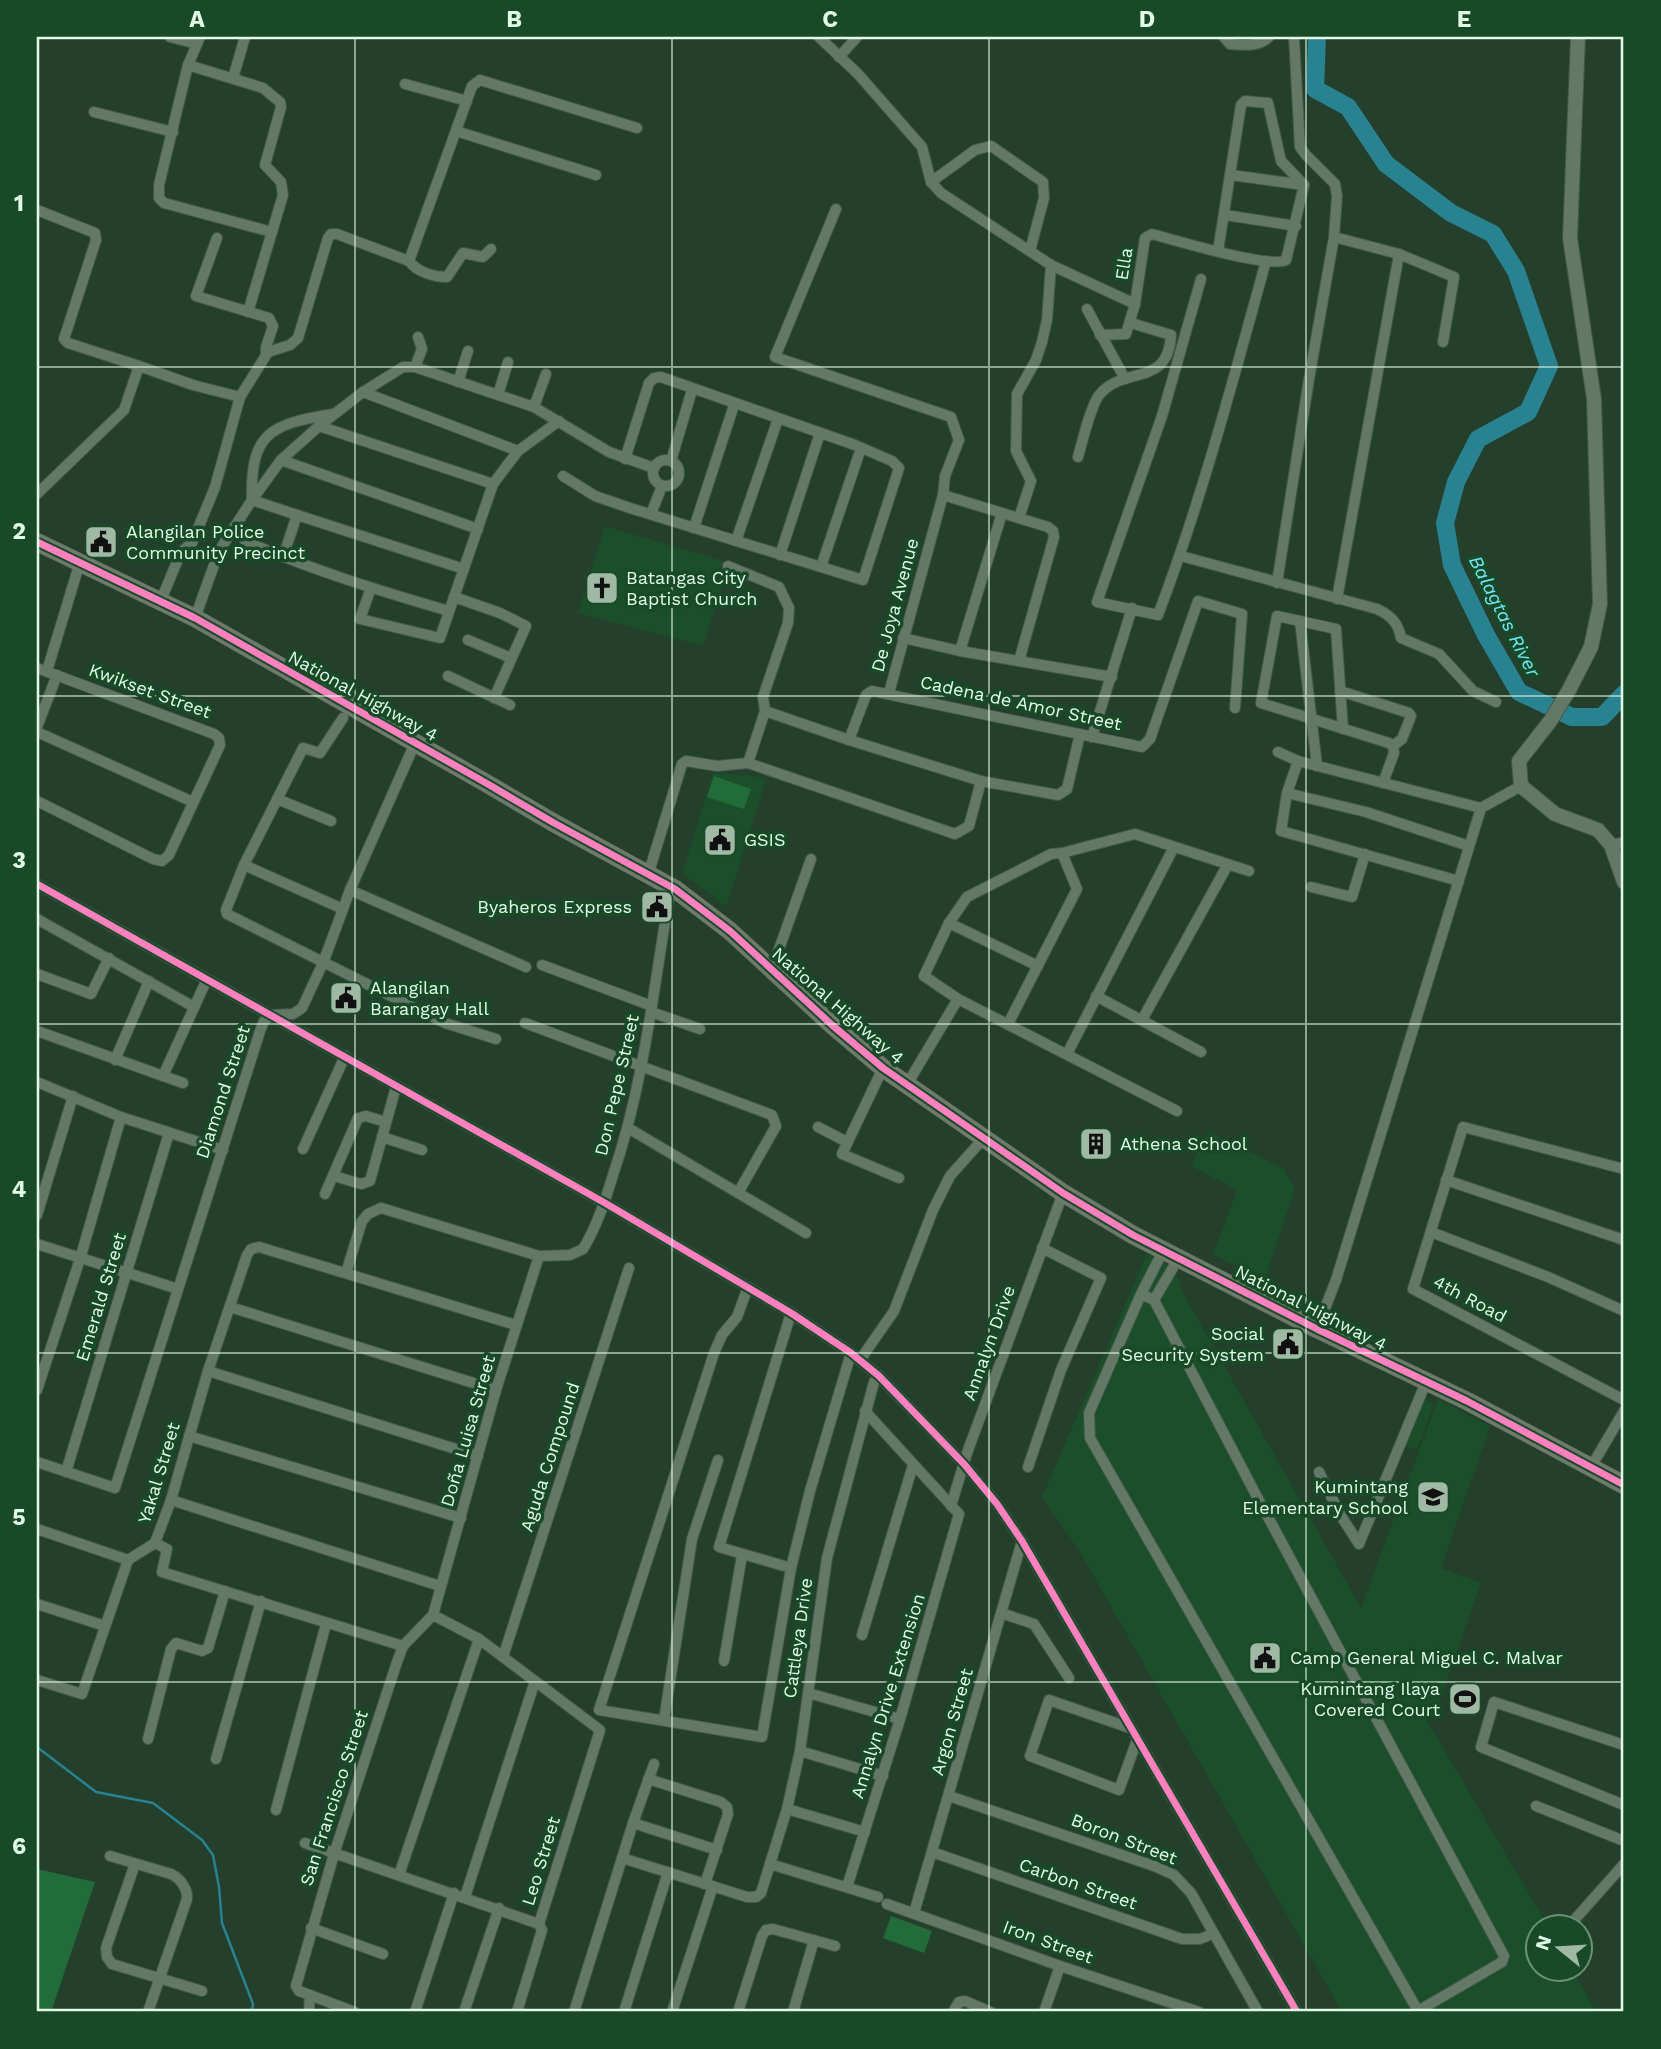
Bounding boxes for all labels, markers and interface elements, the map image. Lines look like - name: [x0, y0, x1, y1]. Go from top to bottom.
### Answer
- text: A: [189, 6, 205, 33]
- text: B: [506, 6, 522, 33]
- text: C: [822, 6, 838, 33]
- text: D: [1139, 6, 1155, 33]
- text: E: [1457, 6, 1471, 33]
- text: 1: [14, 190, 24, 217]
- street label: Ella: [1111, 246, 1136, 282]
- text: 2: [12, 518, 26, 545]
- place label: Alangilan Police Community Precinct: [126, 521, 306, 563]
- public building icon: Alangilan Police Community Precinct: [82, 523, 120, 561]
- street label: De Joya Avenue: [867, 536, 922, 674]
- water label: Balagtas River: [1464, 552, 1545, 681]
- place label: Batangas City Baptist Church: [626, 567, 757, 609]
- church icon: Batangas City Baptist Church: [583, 569, 621, 607]
- street label: National Highway 4: [285, 646, 442, 745]
- street label: Kwikset Street: [86, 659, 215, 723]
- street label: Cadena de Amor Street: [918, 671, 1124, 734]
- public building icon: GSIS: [701, 821, 739, 859]
- place label: GSIS: [744, 829, 785, 850]
- text: 3: [12, 847, 26, 874]
- public building icon: Byaheros Express: [638, 888, 676, 926]
- place label: Byaheros Express: [477, 896, 632, 917]
- street label: National Highway 4: [768, 943, 908, 1068]
- place label: Alangilan Barangay Hall: [370, 977, 489, 1019]
- public building icon: Alangilan Barangay Hall: [327, 979, 365, 1017]
- street label: Don Pepe Street: [590, 1012, 643, 1158]
- street label: Diamond Street: [191, 1022, 254, 1161]
- building icon: Athena School: [1077, 1125, 1115, 1163]
- place label: Athena School: [1120, 1133, 1248, 1154]
- text: 4: [12, 1176, 27, 1203]
- street label: Emerald Street: [71, 1230, 130, 1364]
- street label: National Highway 4: [1232, 1260, 1391, 1355]
- street label: 4th Road: [1430, 1271, 1510, 1327]
- street label: Annalyn Drive: [958, 1283, 1019, 1403]
- place label: Social Security System: [1122, 1323, 1264, 1365]
- public building icon: Social Security System: [1269, 1325, 1307, 1363]
- street label: Doña Luisa Street: [436, 1352, 499, 1509]
- street label: Aguda Compound: [515, 1380, 584, 1534]
- street label: Yakal Street: [133, 1419, 184, 1526]
- place label: Kumintang Elementary School: [1242, 1476, 1408, 1518]
- school or university icon: Kumintang Elementary School: [1414, 1478, 1452, 1516]
- text: 5: [12, 1504, 26, 1531]
- street label: Cattleya Drive: [779, 1576, 816, 1699]
- street label: Annalyn Drive Extension: [846, 1591, 929, 1801]
- public building icon: Camp General Miguel C. Malvar: [1246, 1639, 1284, 1677]
- place label: Camp General Miguel C. Malvar: [1290, 1647, 1563, 1668]
- street label: Argon Street: [926, 1665, 977, 1778]
- place label: Kumintang Ilaya Covered Court: [1300, 1678, 1440, 1720]
- sports icon: Kumintang Ilaya Covered Court: [1446, 1680, 1484, 1718]
- street label: San Francisco Street: [295, 1707, 372, 1888]
- street label: Boron Street: [1068, 1809, 1181, 1869]
- street label: Leo Street: [517, 1813, 564, 1908]
- text: 6: [12, 1833, 26, 1860]
- street label: Carbon Street: [1016, 1854, 1140, 1914]
- north arrow: [1524, 1912, 1594, 1982]
- street label: Iron Street: [1000, 1915, 1097, 1968]
- text: N: [1530, 1933, 1556, 1953]

